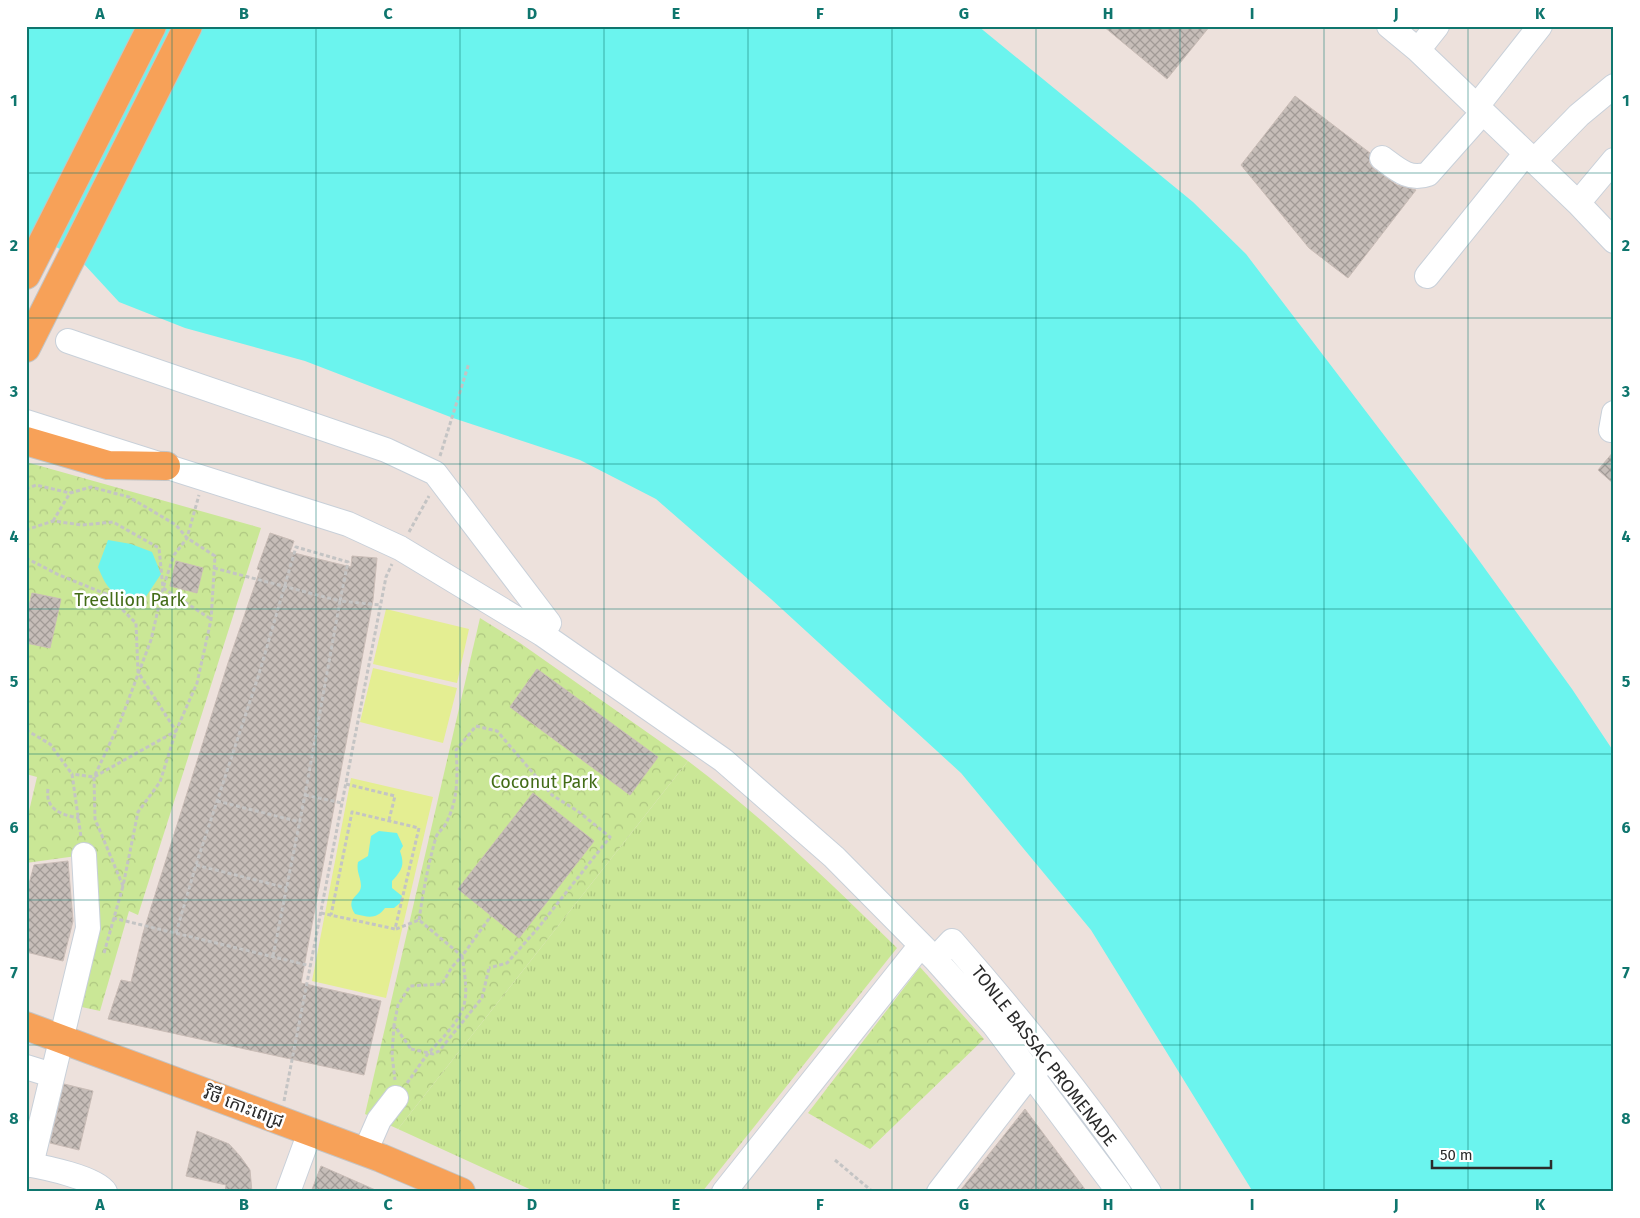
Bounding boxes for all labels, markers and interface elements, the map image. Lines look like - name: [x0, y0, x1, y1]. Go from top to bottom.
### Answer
- text: A: [94, 4, 105, 23]
- text: B: [239, 4, 249, 23]
- text: C: [383, 4, 393, 23]
- text: D: [527, 4, 537, 23]
- text: E: [672, 4, 680, 23]
- text: F: [816, 4, 824, 23]
- text: G: [959, 4, 969, 23]
- text: H: [1103, 4, 1113, 23]
- text: I: [1250, 4, 1254, 23]
- text: J: [1392, 4, 1399, 23]
- text: K: [1535, 4, 1546, 23]
- text: 1: [10, 91, 18, 110]
- text: 1: [1622, 91, 1630, 110]
- text: 2: [10, 236, 18, 255]
- text: 2: [1622, 236, 1630, 255]
- text: 3: [9, 382, 18, 401]
- text: 3: [1621, 382, 1630, 401]
- text: 4: [9, 527, 19, 546]
- text: 4: [1621, 527, 1631, 546]
- park label: Treellion Park: [74, 589, 187, 611]
- text: 5: [10, 672, 19, 691]
- text: 5: [1622, 672, 1631, 691]
- park label: Coconut Park: [491, 771, 598, 793]
- text: 6: [9, 818, 19, 837]
- text: 6: [1621, 818, 1631, 837]
- street label: TONLE BASSAC PROMENADE: [967, 961, 1121, 1151]
- text: 7: [10, 963, 18, 982]
- text: 7: [1622, 963, 1630, 982]
- street label: វិថី កោះពេជ្រ: [200, 1081, 287, 1132]
- text: 8: [9, 1109, 19, 1128]
- text: 8: [1621, 1109, 1631, 1128]
- scale bar: [1432, 1138, 1551, 1170]
- text: 50 m: [1440, 1146, 1473, 1164]
- text: A: [94, 1195, 105, 1214]
- text: B: [239, 1195, 249, 1214]
- text: C: [383, 1195, 393, 1214]
- text: D: [527, 1195, 537, 1214]
- text: E: [672, 1195, 680, 1214]
- text: F: [816, 1195, 824, 1214]
- text: G: [959, 1195, 969, 1214]
- text: H: [1103, 1195, 1113, 1214]
- text: I: [1250, 1195, 1254, 1214]
- text: J: [1392, 1195, 1399, 1214]
- text: K: [1535, 1195, 1546, 1214]

